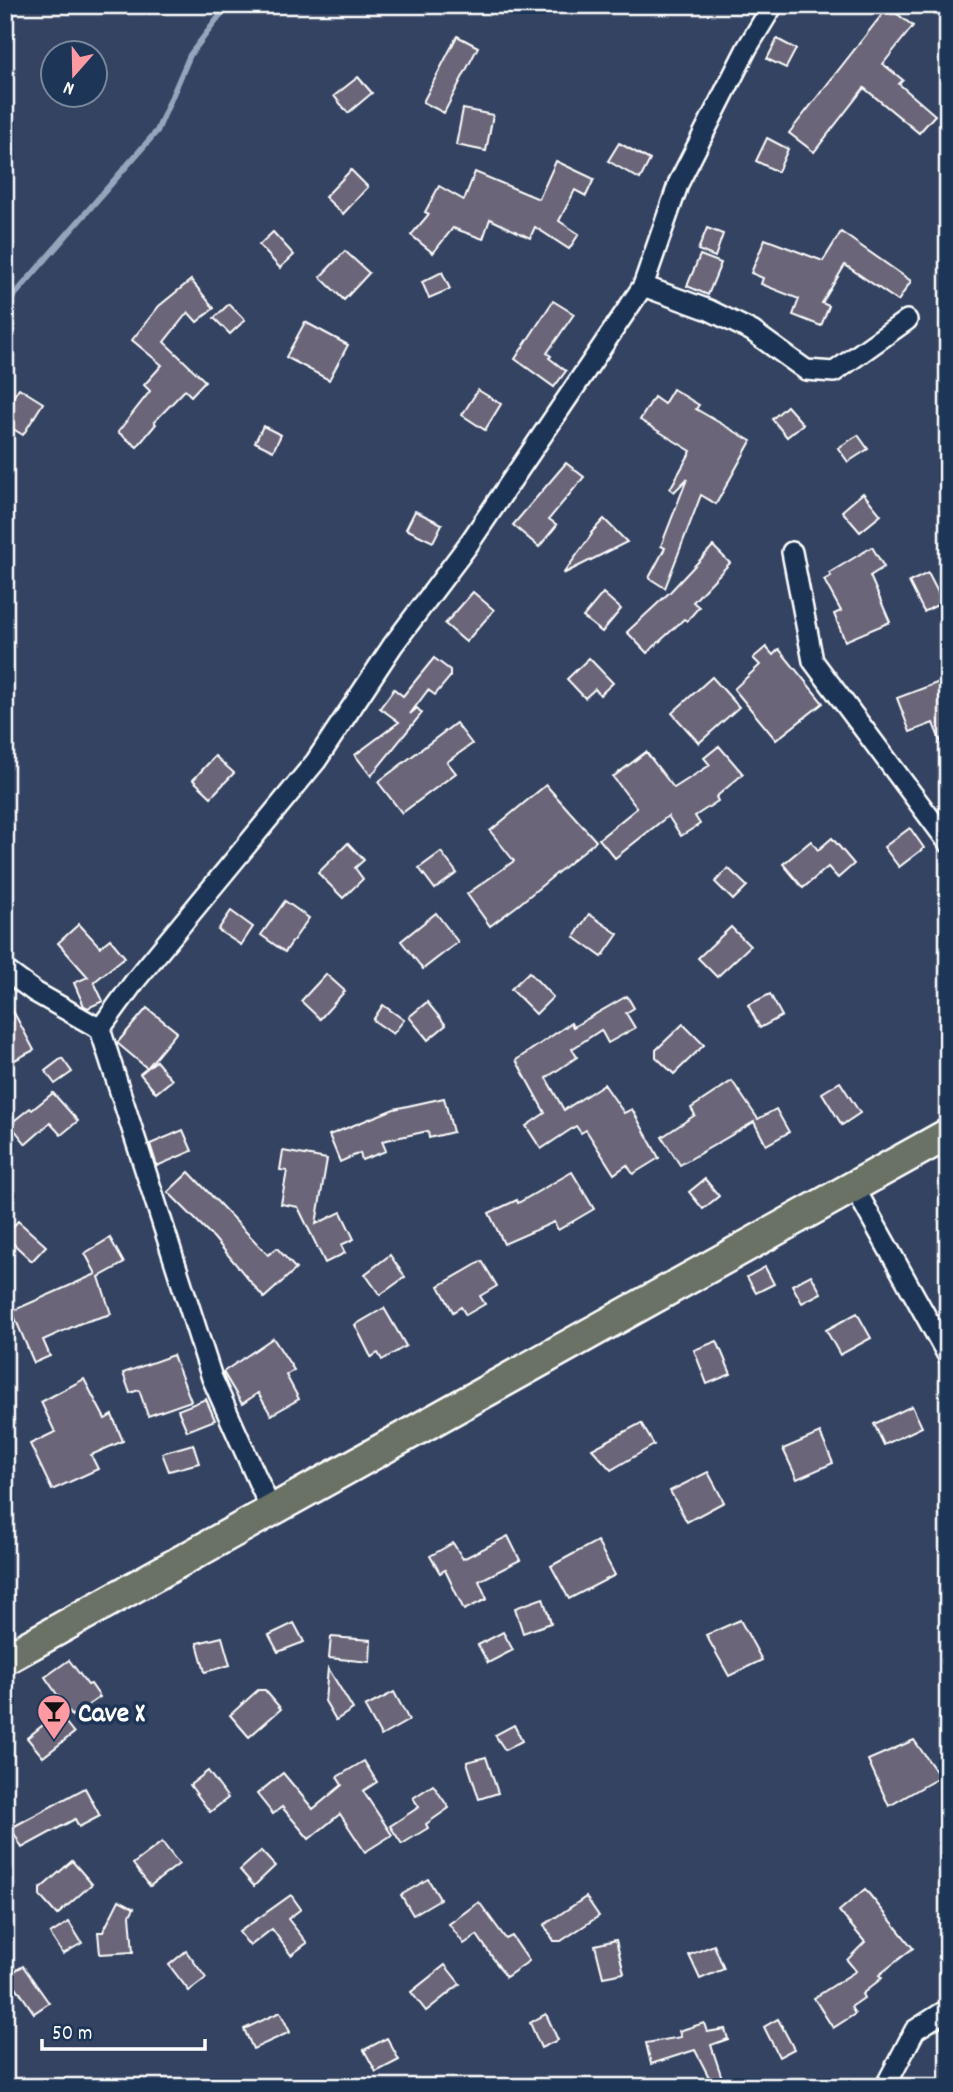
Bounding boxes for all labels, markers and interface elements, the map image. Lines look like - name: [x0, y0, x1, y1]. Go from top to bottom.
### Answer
- north arrow: [38, 38, 108, 108]
- text: N: [60, 72, 78, 101]
- bar icon: Cave X: [35, 1692, 73, 1741]
- place label: Cave X: [78, 1696, 145, 1736]
- scale bar: [42, 2008, 205, 2052]
- text: 50 m: [52, 2020, 92, 2050]

